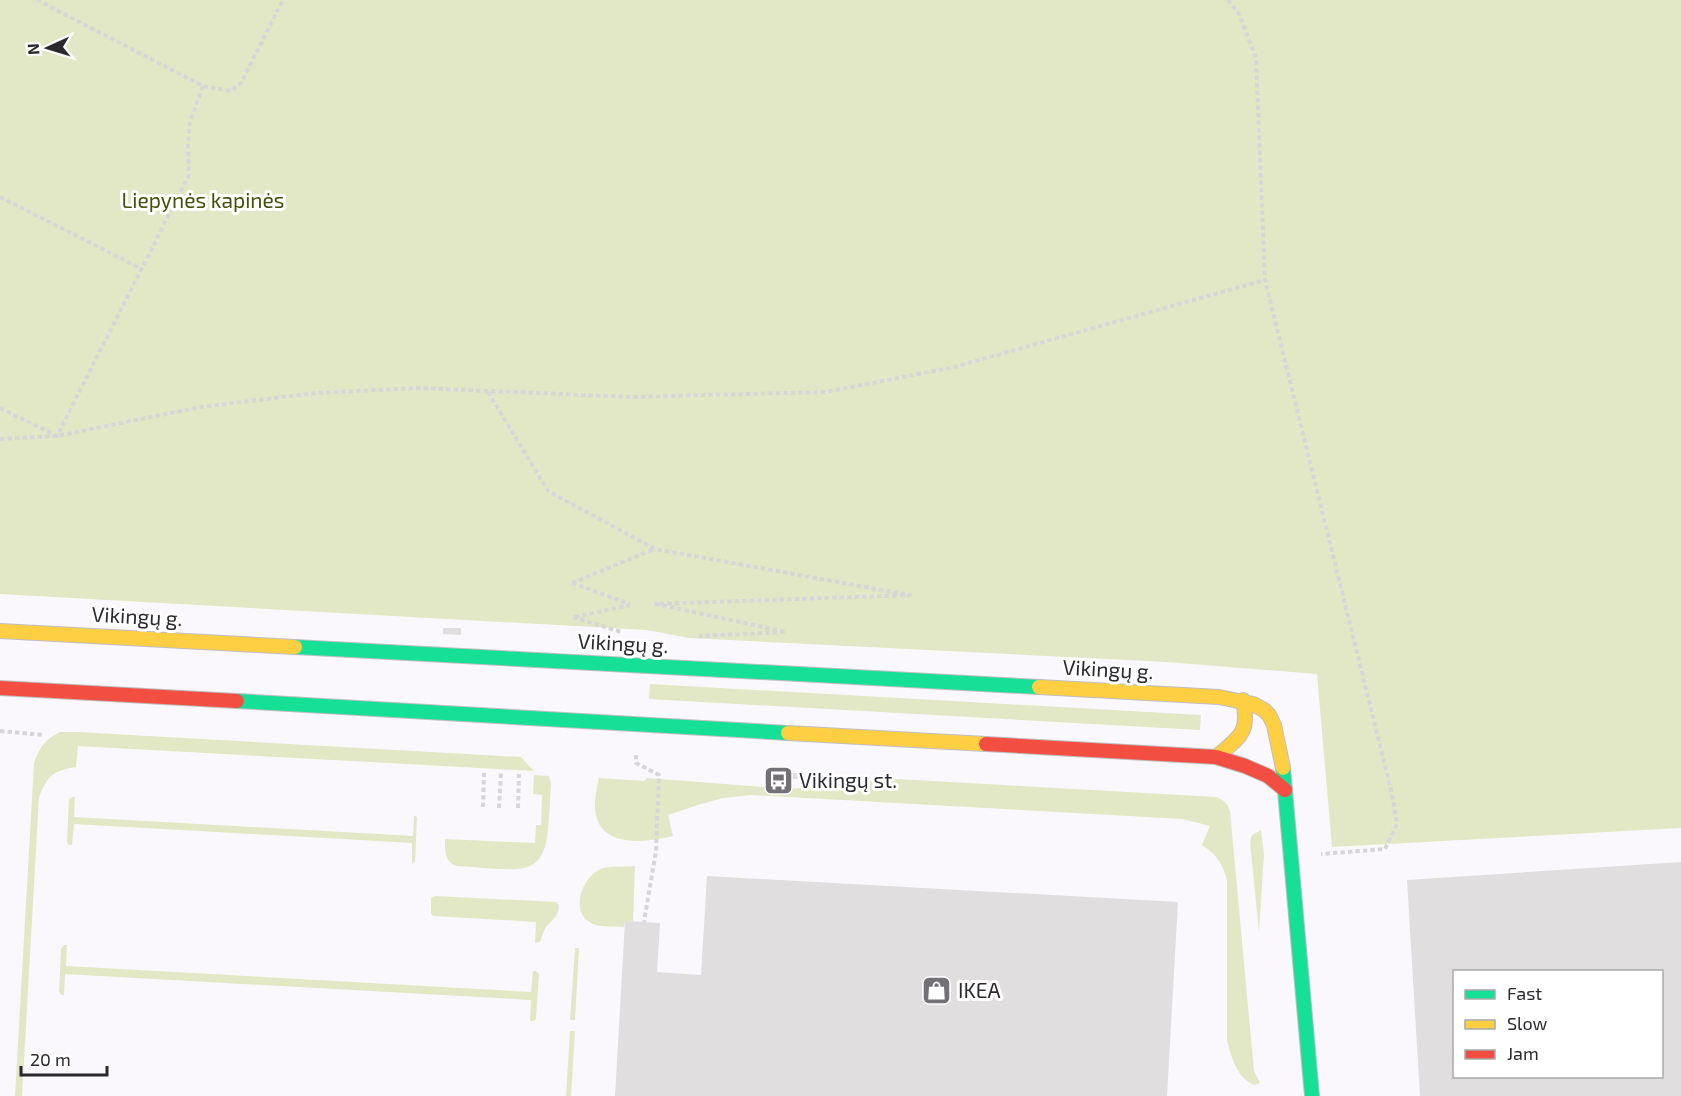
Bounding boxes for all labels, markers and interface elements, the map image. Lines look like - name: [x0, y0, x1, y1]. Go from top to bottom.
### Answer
- north arrow: [18, 18, 78, 78]
- text: N: [23, 43, 42, 56]
- park label: Liepynės kapinės: [121, 187, 285, 212]
- street label: Vikingų g.: [91, 601, 183, 630]
- street label: Vikingų g.: [577, 628, 669, 657]
- street label: Vikingų g.: [1062, 654, 1154, 683]
- bus stop icon: Vikingų st.: [762, 765, 794, 797]
- place label: Vikingų st.: [799, 767, 897, 792]
- legend: [1453, 970, 1663, 1078]
- shop icon: IKEA: [921, 975, 953, 1007]
- place label: IKEA: [958, 977, 1001, 1002]
- text: Fast: [1507, 982, 1542, 1004]
- text: Slow: [1507, 1012, 1548, 1034]
- scale bar: [21, 1039, 106, 1077]
- text: Jam: [1507, 1042, 1539, 1064]
- text: 20 m: [30, 1048, 71, 1070]

